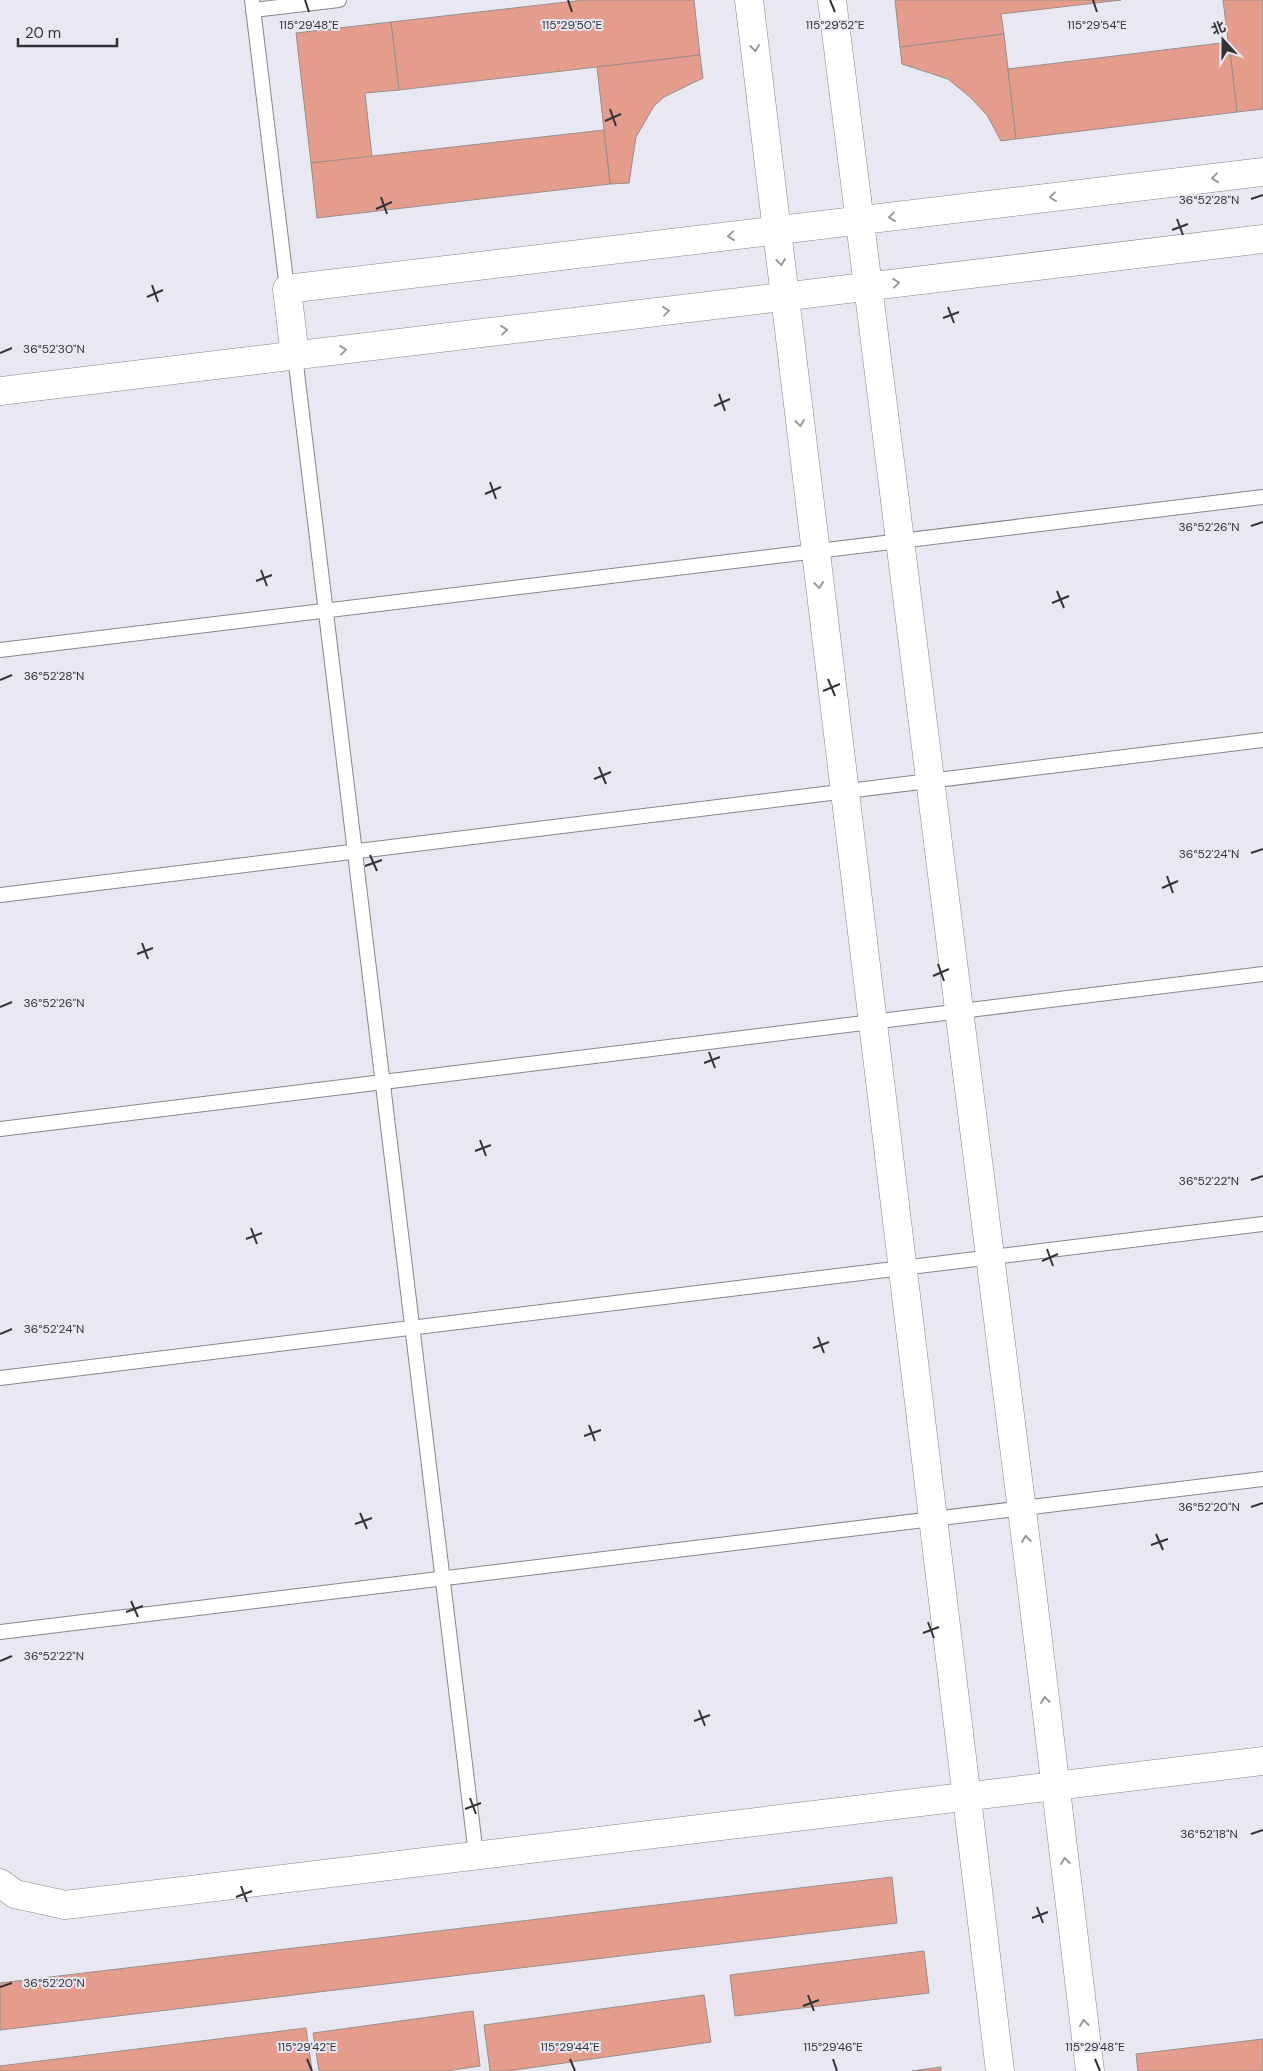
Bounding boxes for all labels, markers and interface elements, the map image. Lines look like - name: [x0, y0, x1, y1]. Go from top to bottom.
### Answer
- scale bar: [18, 15, 116, 47]
- north arrow: [1198, 15, 1248, 65]
- text: 115°29'48"E: [279, 17, 339, 33]
- text: 115°29'50"E: [542, 17, 603, 33]
- text: 115°29'52"E: [805, 17, 865, 33]
- text: 115°29'54"E: [1067, 17, 1127, 33]
- text: 北: [1209, 17, 1228, 39]
- text: 20 m: [25, 23, 61, 43]
- one-way arrow: [749, 45, 760, 53]
- one-way arrow: [1210, 172, 1218, 183]
- one-way arrow: [1049, 191, 1057, 202]
- text: 36°52'28"N: [1179, 192, 1239, 208]
- one-way arrow: [888, 211, 896, 222]
- one-way arrow: [726, 230, 734, 241]
- one-way arrow: [775, 258, 786, 266]
- one-way arrow: [893, 278, 901, 289]
- one-way arrow: [662, 306, 670, 317]
- one-way arrow: [501, 325, 509, 336]
- text: 36°52'30"N: [23, 341, 85, 357]
- one-way arrow: [339, 345, 347, 356]
- one-way arrow: [794, 420, 805, 428]
- text: 36°52'26"N: [1179, 519, 1239, 535]
- one-way arrow: [814, 580, 824, 589]
- text: 36°52'28"N: [24, 668, 84, 684]
- text: 36°52'24"N: [1179, 846, 1239, 862]
- text: 36°52'26"N: [24, 995, 84, 1011]
- text: 36°52'22"N: [1179, 1173, 1239, 1189]
- text: 36°52'24"N: [24, 1321, 84, 1337]
- text: 36°52'20"N: [1178, 1499, 1240, 1515]
- one-way arrow: [1021, 1534, 1032, 1542]
- text: 36°52'22"N: [24, 1648, 84, 1664]
- one-way arrow: [1041, 1696, 1051, 1704]
- text: 36°52'18"N: [1180, 1826, 1238, 1842]
- one-way arrow: [1060, 1857, 1071, 1865]
- text: 36°52'20"N: [23, 1975, 85, 1991]
- one-way arrow: [1079, 2018, 1090, 2026]
- text: 115°29'42"E: [278, 2039, 337, 2055]
- text: 115°29'44"E: [540, 2039, 600, 2055]
- text: 115°29'46"E: [803, 2039, 863, 2055]
- text: 115°29'48"E: [1065, 2039, 1125, 2055]

